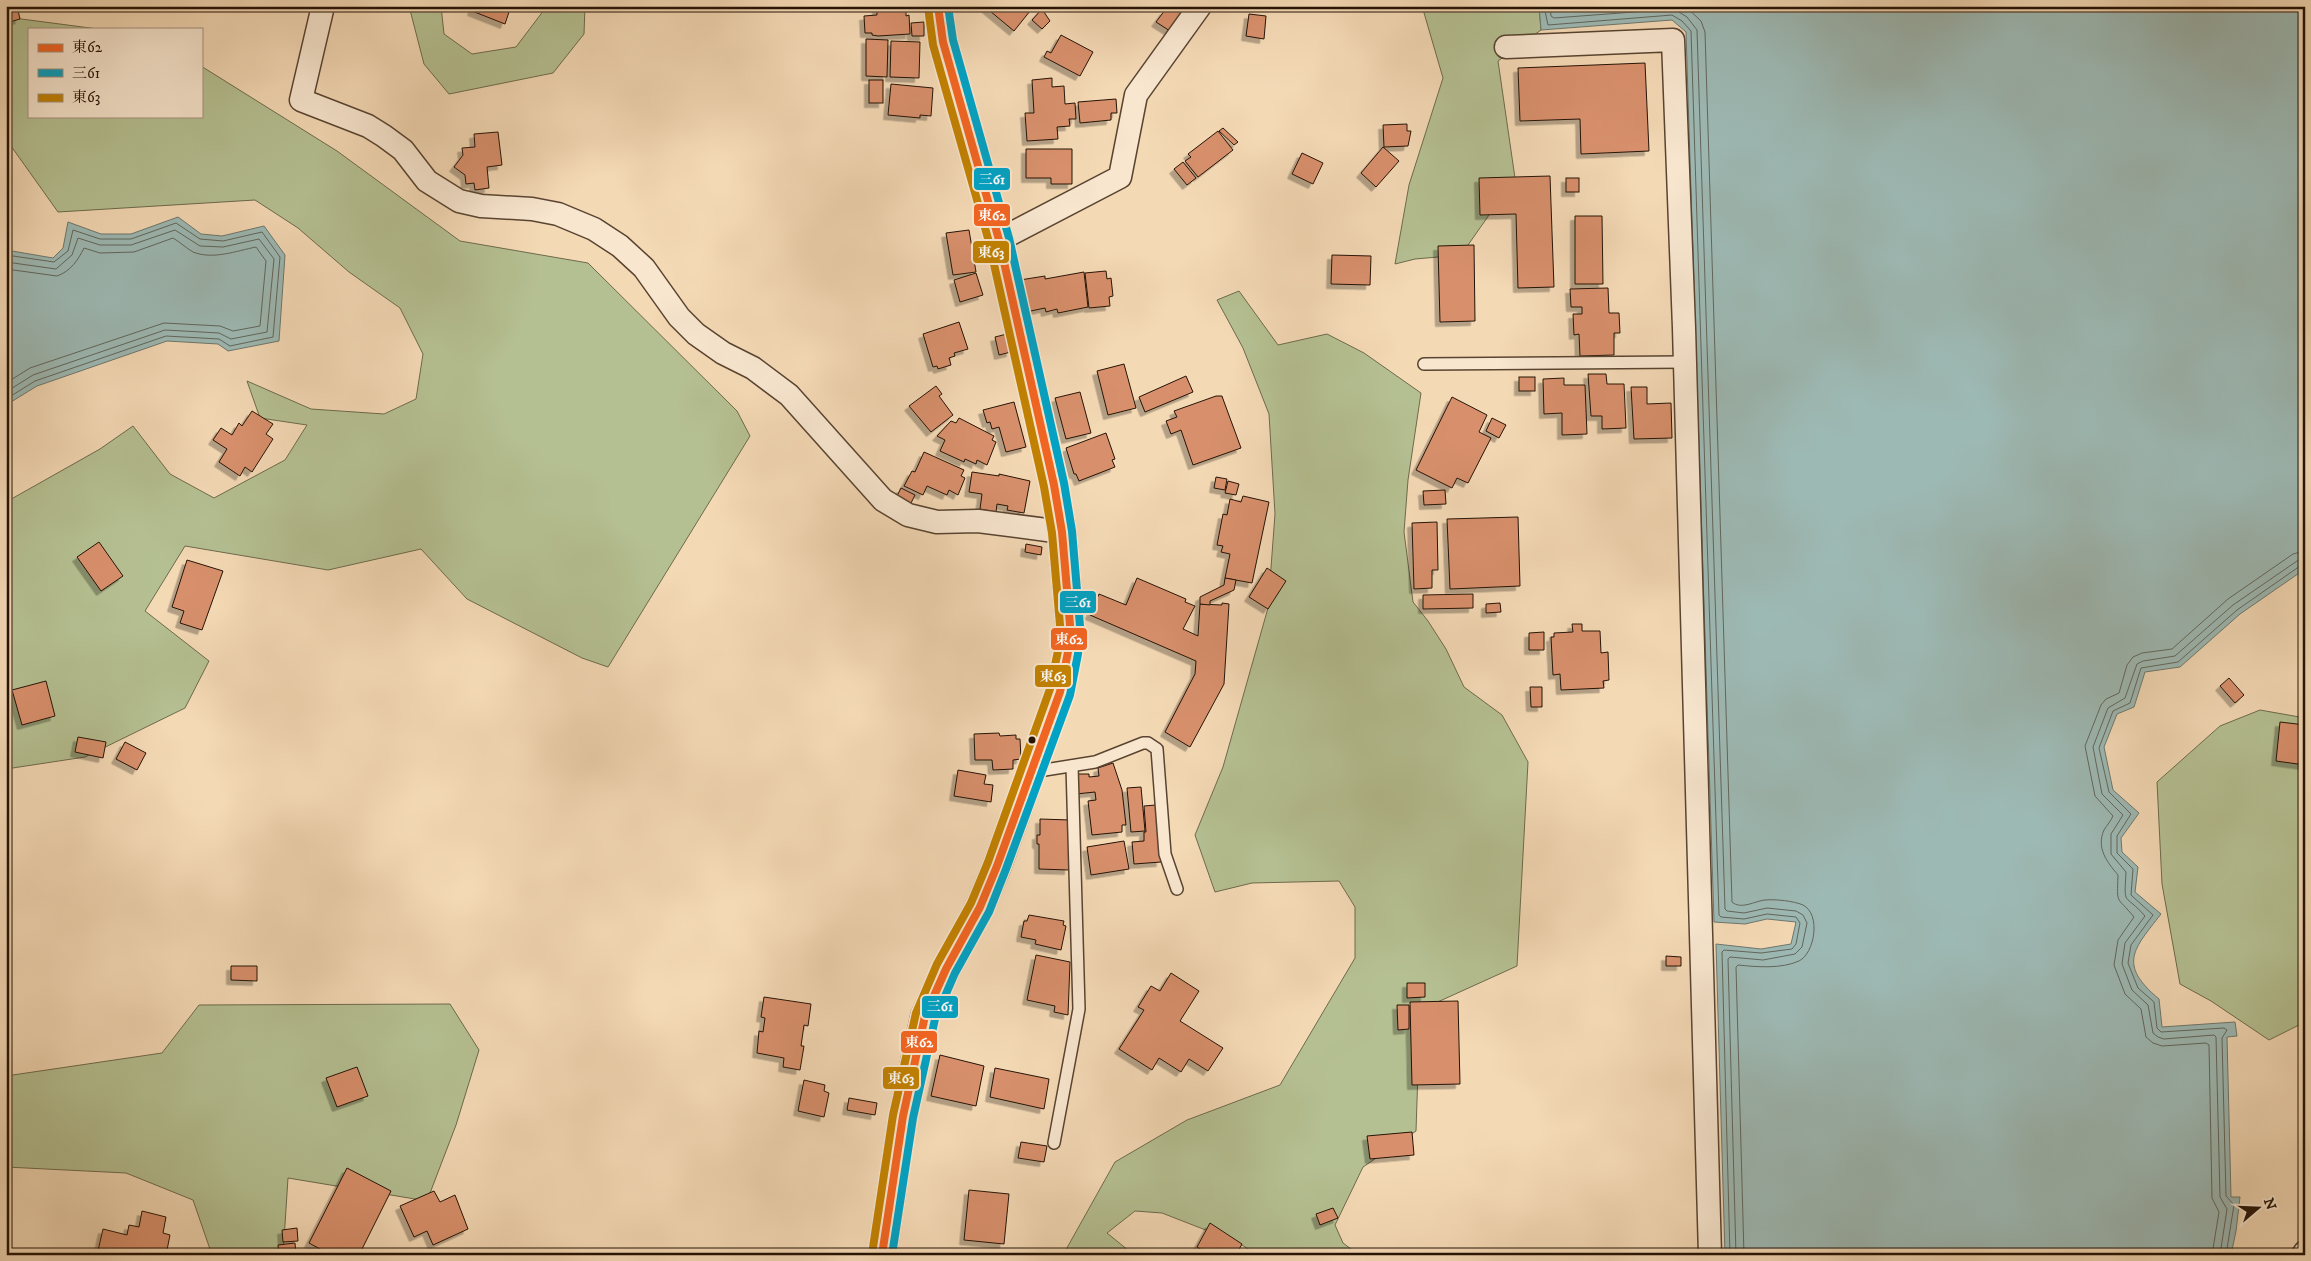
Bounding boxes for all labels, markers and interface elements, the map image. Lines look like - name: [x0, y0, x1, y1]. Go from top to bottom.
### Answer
- legend: [28, 28, 202, 118]
- text: 東62: [72, 38, 103, 57]
- text: 三61: [72, 64, 100, 83]
- text: 東63: [72, 88, 100, 107]
- line badge: 三61: [973, 167, 1011, 191]
- text: 三61: [979, 171, 1005, 189]
- line badge: 東62: [973, 203, 1011, 227]
- text: 東62: [978, 207, 1007, 225]
- line badge: 東63: [972, 240, 1010, 264]
- text: 東63: [978, 244, 1004, 262]
- line badge: 三61: [1059, 590, 1097, 614]
- text: 三61: [1065, 594, 1091, 612]
- line badge: 東62: [1050, 627, 1088, 651]
- text: 東62: [1055, 631, 1084, 649]
- line badge: 東63: [1034, 664, 1072, 688]
- text: 東63: [1040, 668, 1066, 686]
- unlabelled marker: [1027, 735, 1037, 745]
- line badge: 三61: [921, 995, 959, 1019]
- text: 三61: [927, 998, 953, 1016]
- line badge: 東62: [900, 1030, 938, 1054]
- text: 東62: [905, 1034, 934, 1052]
- line badge: 東63: [882, 1066, 920, 1090]
- text: 東63: [888, 1070, 914, 1088]
- north arrow: [2234, 1184, 2284, 1234]
- text: N: [2259, 1196, 2280, 1213]

